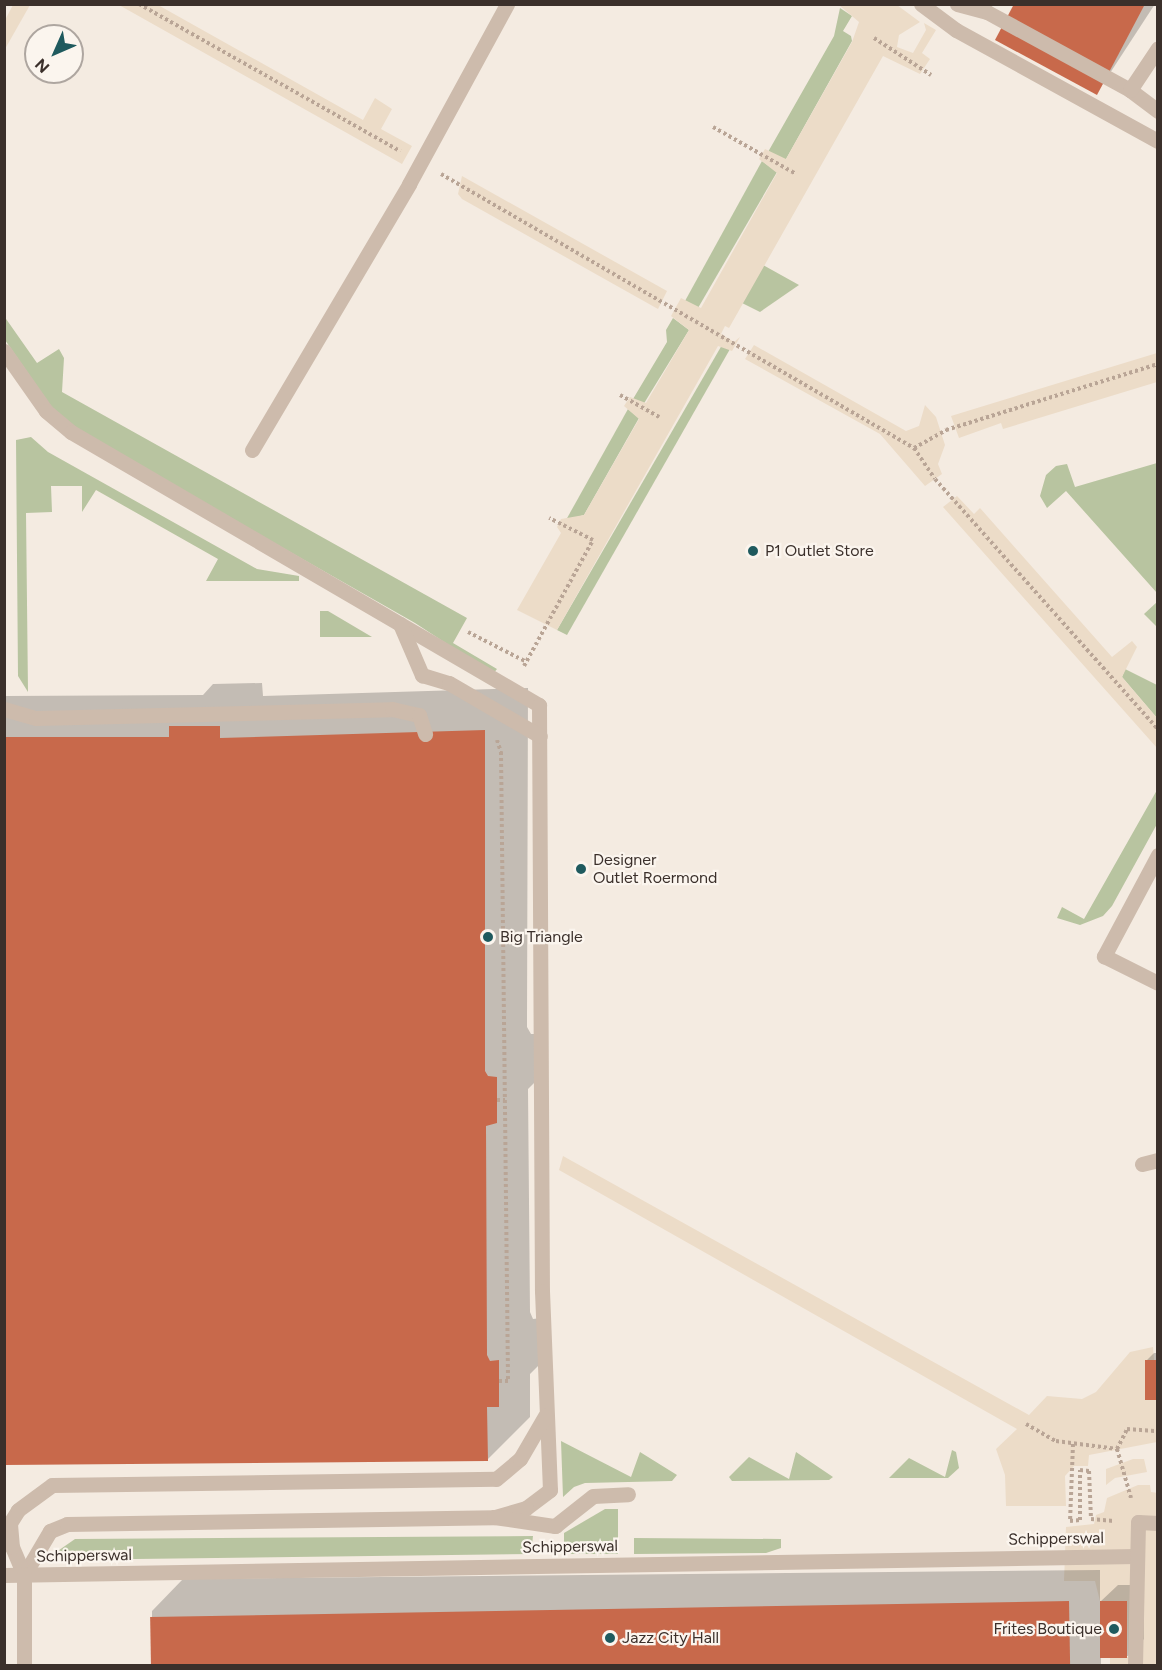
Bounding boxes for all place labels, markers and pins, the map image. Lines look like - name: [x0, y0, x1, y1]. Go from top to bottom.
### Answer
- place label: P1 Outlet Store: [765, 541, 874, 561]
- marker: P1 Outlet Store: [746, 544, 760, 558]
- place label: Designer Outlet Roermond: [593, 850, 717, 888]
- marker: Designer Outlet Roermond: [574, 862, 588, 876]
- place label: Big Triangle: [500, 927, 583, 947]
- marker: Big Triangle: [481, 930, 495, 944]
- place label: Frites Boutique: [994, 1619, 1102, 1639]
- marker: Frites Boutique: [1107, 1622, 1121, 1636]
- place label: Jazz City Hall: [622, 1628, 719, 1648]
- marker: Jazz City Hall: [603, 1631, 617, 1645]

